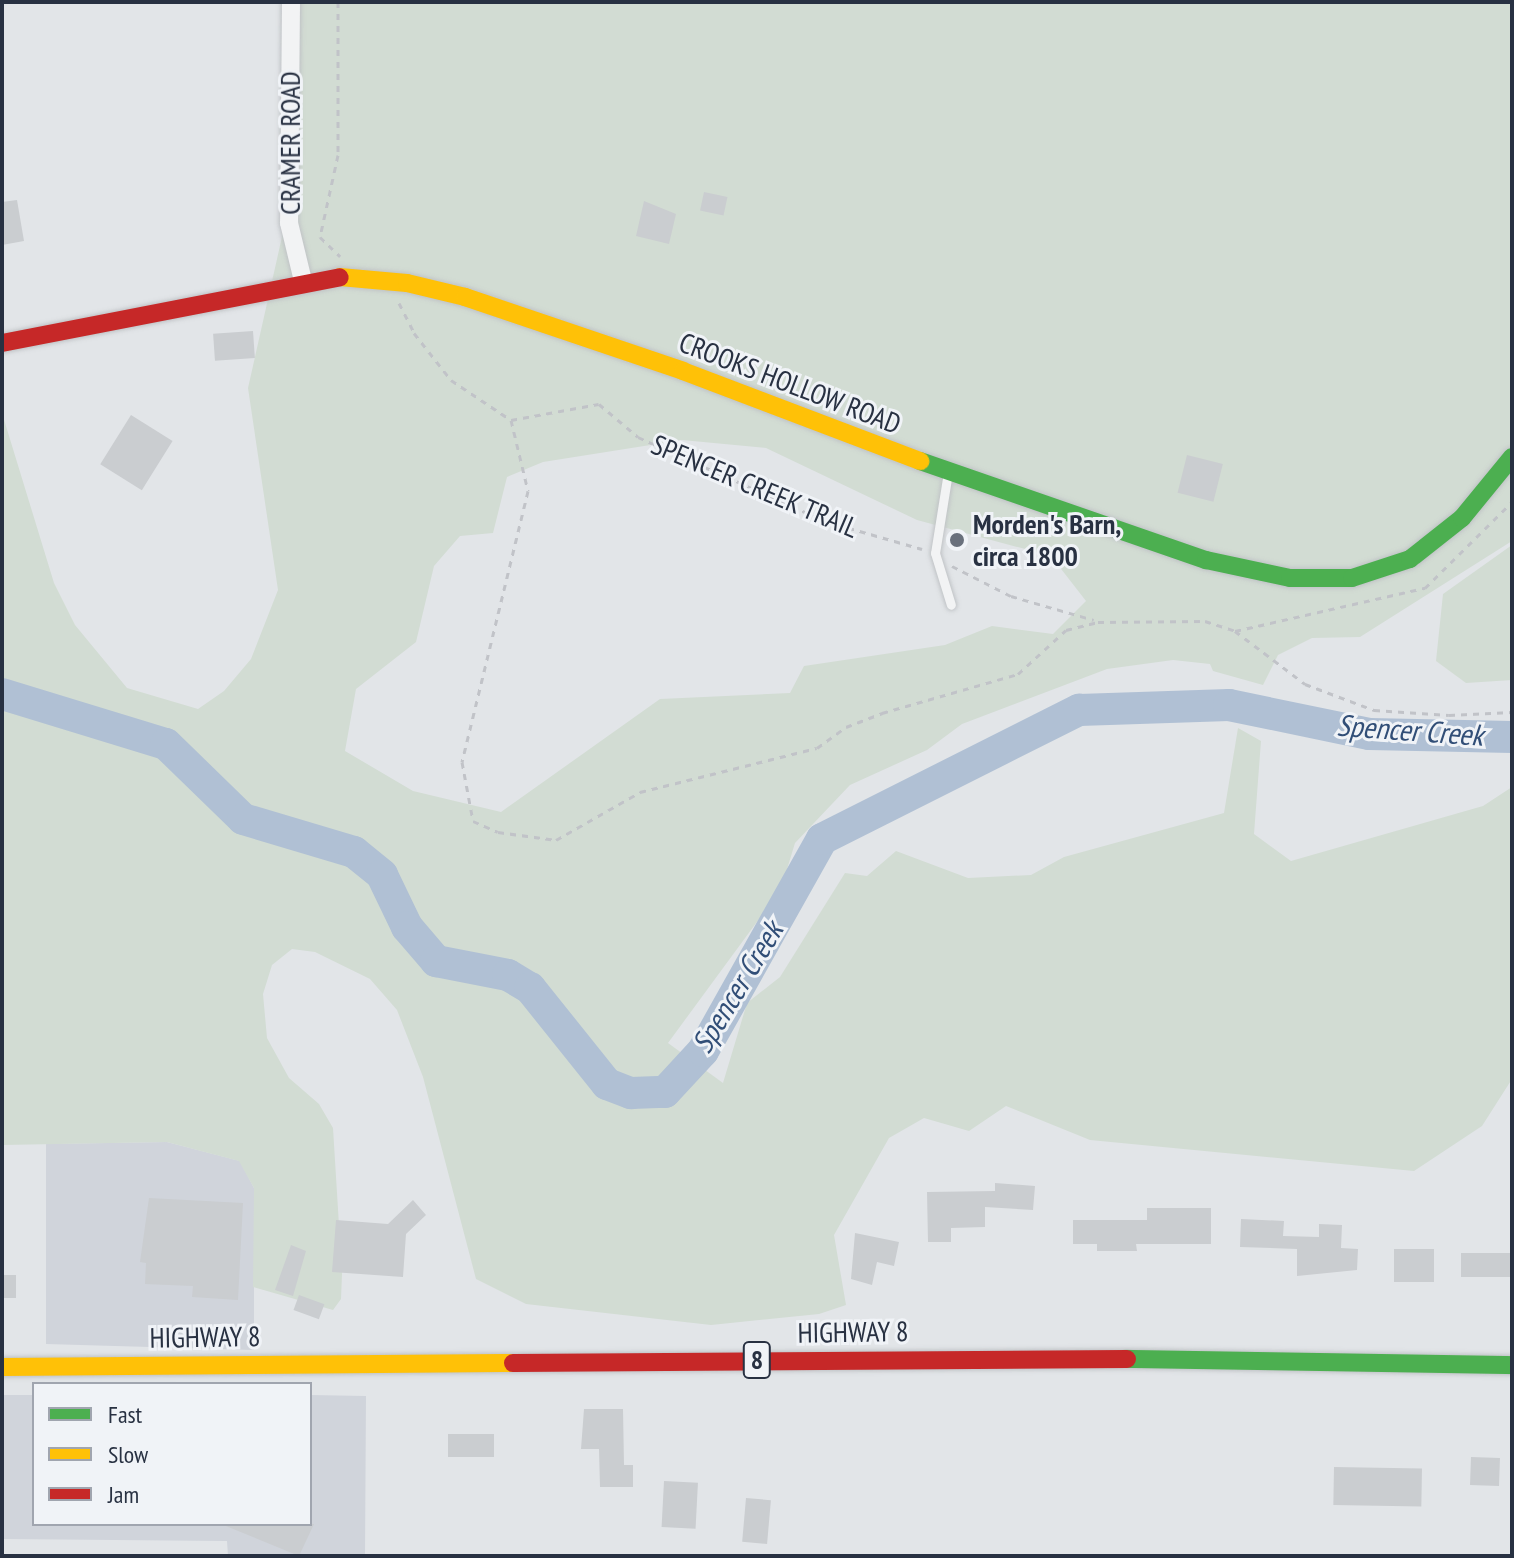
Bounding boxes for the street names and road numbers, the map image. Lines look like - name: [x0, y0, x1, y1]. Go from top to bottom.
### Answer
- street label: CRAMER ROAD: [273, 71, 307, 215]
- street label: CROOKS HOLLOW ROAD: [674, 325, 906, 441]
- street label: SPENCER CREEK TRAIL: [646, 427, 864, 545]
- street label: HIGHWAY 8: [797, 1314, 909, 1350]
- street label: HIGHWAY 8: [149, 1319, 261, 1355]
- road number: 8: [741, 1338, 773, 1382]

